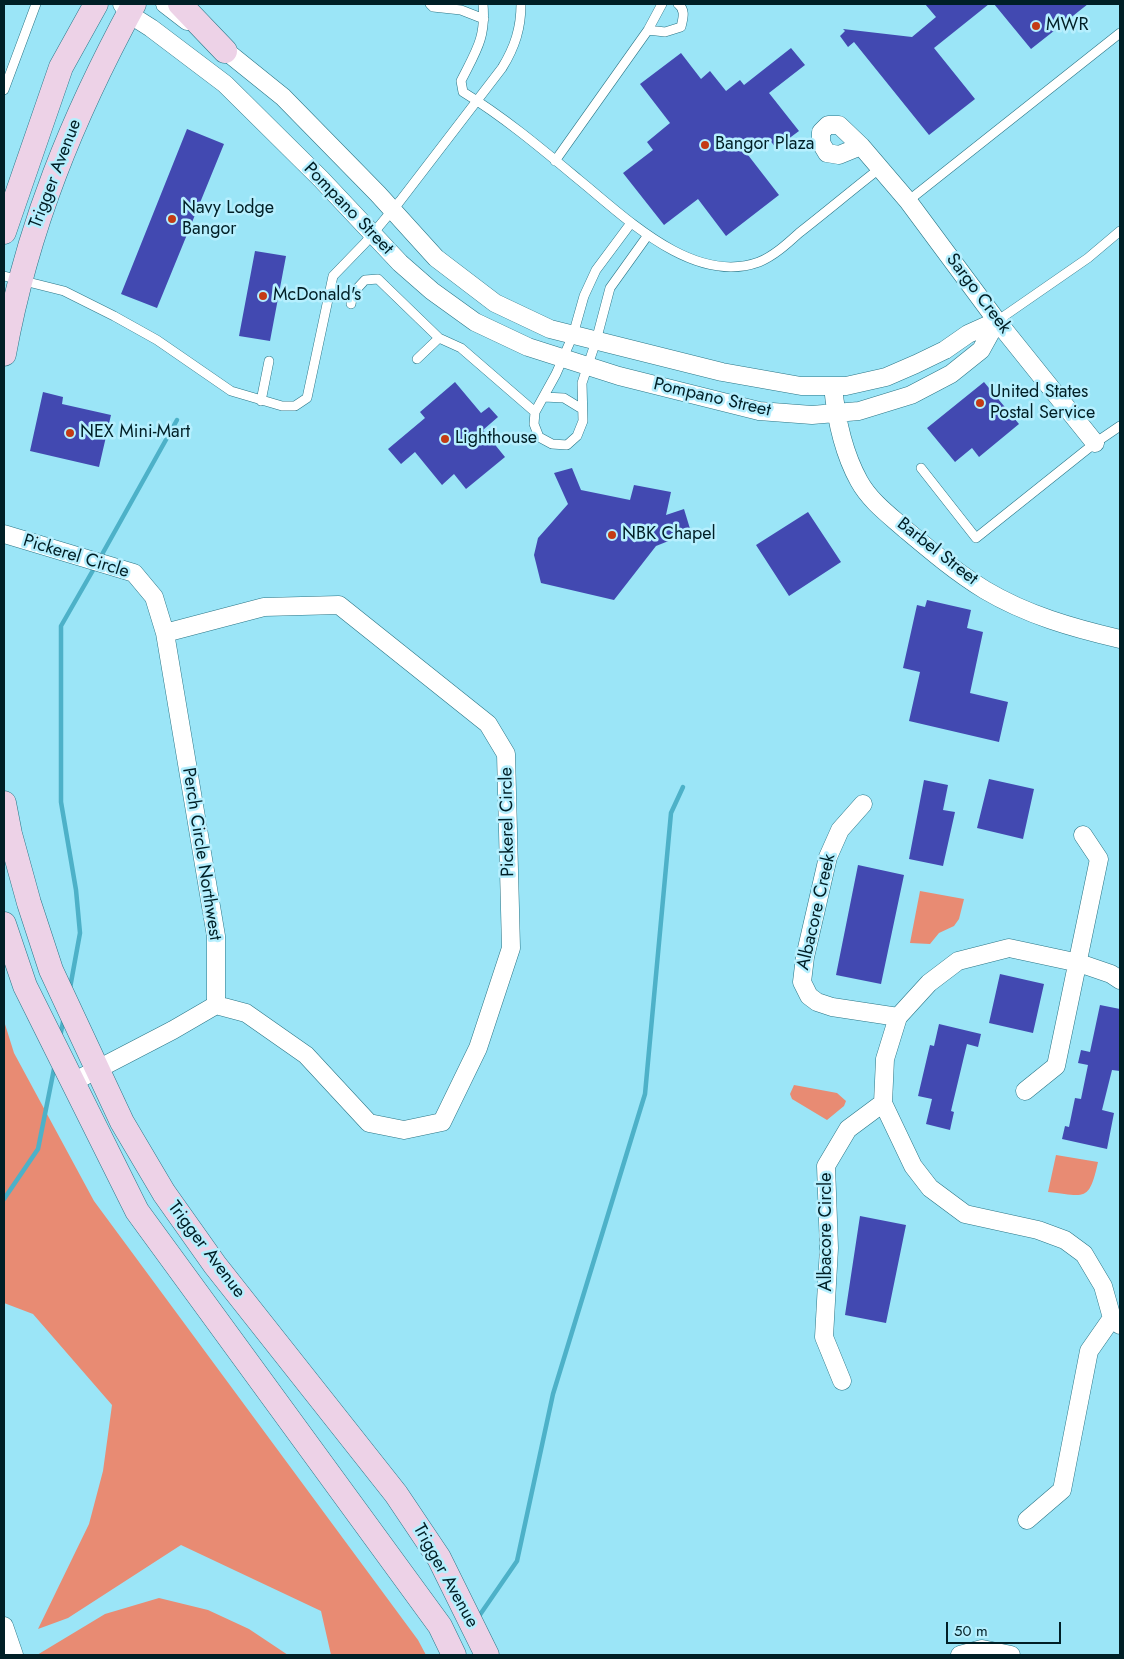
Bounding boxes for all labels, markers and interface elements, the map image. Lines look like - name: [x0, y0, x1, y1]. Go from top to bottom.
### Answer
- place label: MWR: [1046, 15, 1088, 37]
- marker: MWR: [1030, 20, 1042, 32]
- street label: Trigger Avenue: [25, 116, 87, 232]
- place label: Bangor Plaza: [715, 134, 814, 156]
- marker: Bangor Plaza: [699, 139, 711, 151]
- street label: Pompano Street: [299, 158, 397, 260]
- place label: Navy Lodge Bangor: [182, 198, 274, 240]
- marker: Navy Lodge Bangor: [166, 213, 178, 225]
- street label: Sargo Creek: [941, 250, 1015, 338]
- place label: McDonald's: [273, 285, 361, 307]
- marker: McDonald's: [257, 290, 269, 302]
- street label: Pompano Street: [651, 374, 773, 422]
- place label: United States Postal Service: [990, 382, 1095, 424]
- marker: United States Postal Service: [974, 397, 986, 409]
- place label: NEX Mini-Mart: [80, 422, 190, 444]
- marker: NEX Mini-Mart: [64, 427, 76, 439]
- place label: Lighthouse: [455, 428, 537, 450]
- marker: Lighthouse: [439, 433, 451, 445]
- street label: Barbel Street: [892, 514, 982, 590]
- place label: NBK Chapel: [622, 524, 716, 546]
- marker: NBK Chapel: [606, 529, 618, 541]
- street label: Pickerel Circle: [20, 531, 132, 583]
- street label: Perch Circle Northwest: [177, 766, 225, 942]
- street label: Pickerel Circle: [496, 767, 520, 877]
- street label: Albacore Creek: [793, 852, 841, 972]
- street label: Albacore Circle: [816, 1173, 838, 1291]
- street label: Trigger Avenue: [163, 1197, 249, 1303]
- street label: Trigger Avenue: [408, 1520, 482, 1632]
- scale bar: [949, 1612, 1064, 1644]
- text: 50 m: [954, 1620, 988, 1642]

